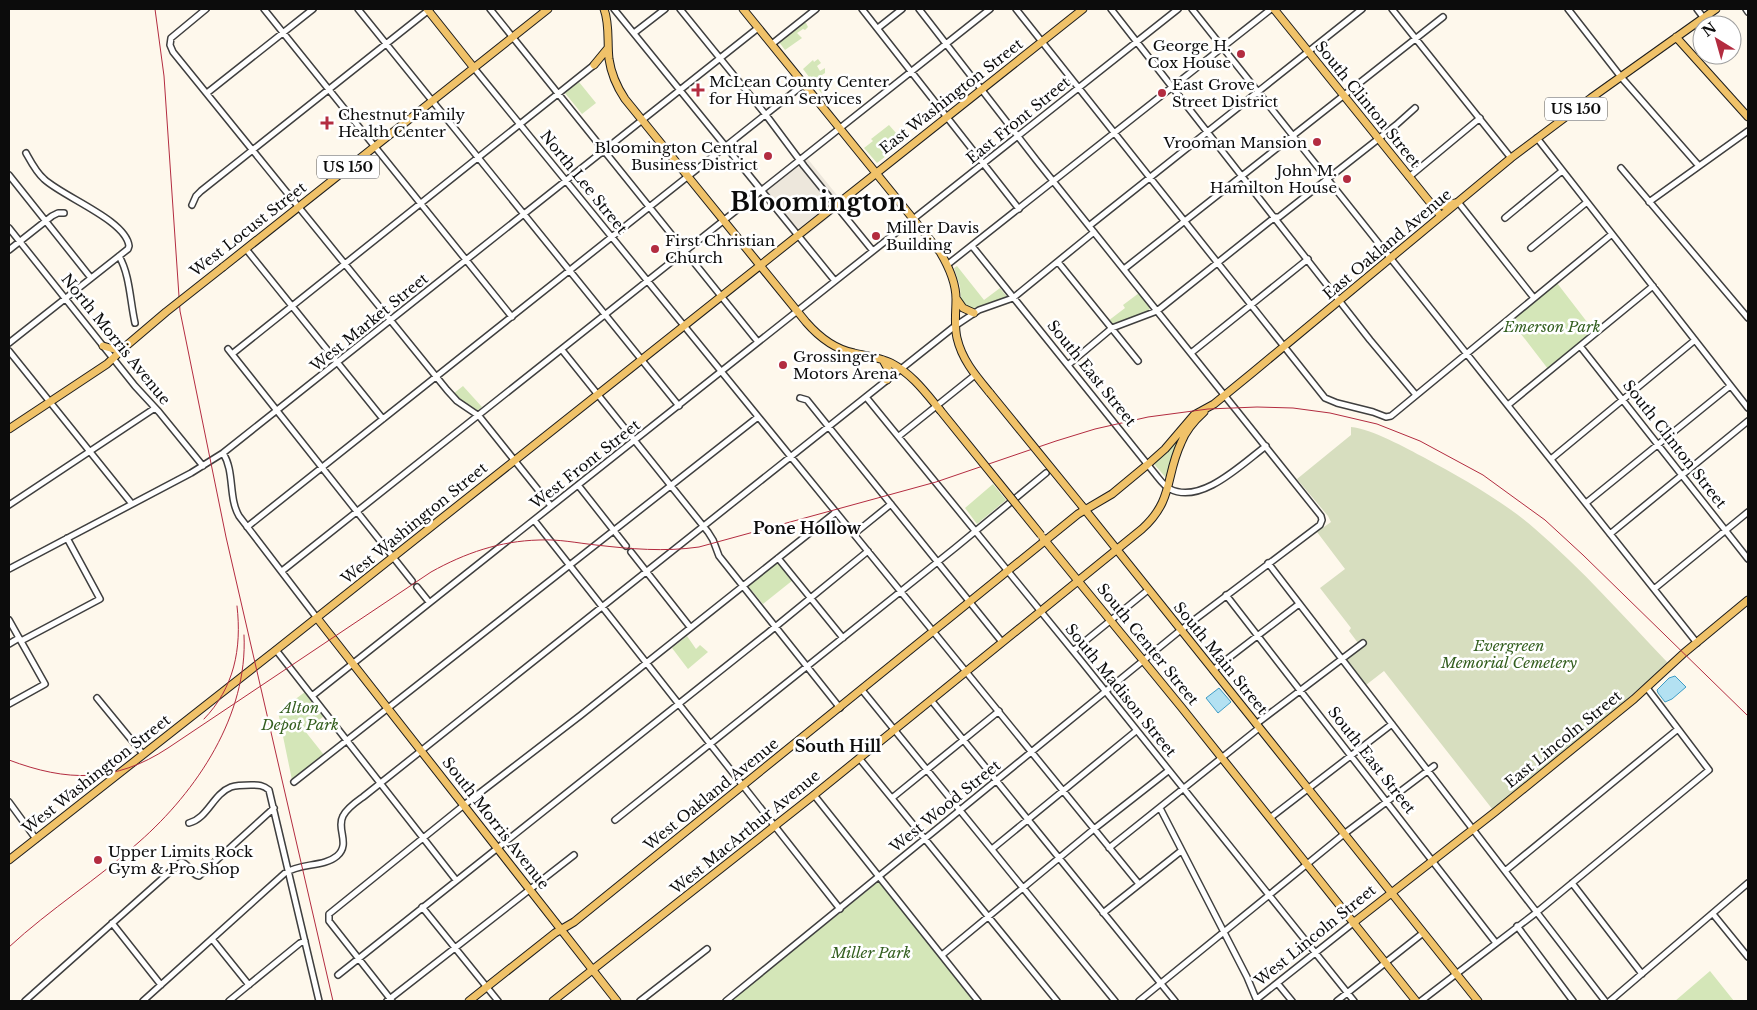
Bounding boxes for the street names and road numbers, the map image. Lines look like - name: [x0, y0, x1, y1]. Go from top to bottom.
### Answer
- street label: East Washington Street: [875, 34, 1027, 158]
- street label: South Clinton Street: [1311, 37, 1425, 171]
- street label: East Front Street: [962, 72, 1074, 168]
- road number: US 150: [1545, 98, 1607, 120]
- street label: North Lee Street: [536, 126, 632, 238]
- road number: US 150: [317, 156, 379, 178]
- street label: West Locust Street: [185, 177, 310, 281]
- street label: East Oakland Avenue: [1319, 185, 1455, 303]
- street label: West Market Street: [305, 268, 432, 376]
- street label: North Morris Avenue: [57, 270, 175, 408]
- street label: South East Street: [1043, 316, 1141, 430]
- street label: South Clinton Street: [1619, 376, 1731, 512]
- street label: West Front Street: [526, 415, 644, 513]
- street label: West Washington Street: [336, 458, 491, 589]
- street label: South Center Street: [1093, 579, 1203, 709]
- street label: South Main Street: [1170, 598, 1272, 718]
- street label: South Madison Street: [1061, 619, 1181, 761]
- street label: East Lincoln Street: [1501, 686, 1626, 792]
- street label: South East Street: [1324, 703, 1420, 818]
- street label: West Washington Street: [17, 710, 174, 838]
- street label: West Oakland Avenue: [639, 734, 782, 855]
- street label: South Morris Avenue: [438, 753, 554, 893]
- street label: West Wood Street: [885, 755, 1004, 857]
- street label: West MacArthur Avenue: [666, 766, 824, 899]
- street label: West Lincoln Street: [1250, 880, 1380, 990]

